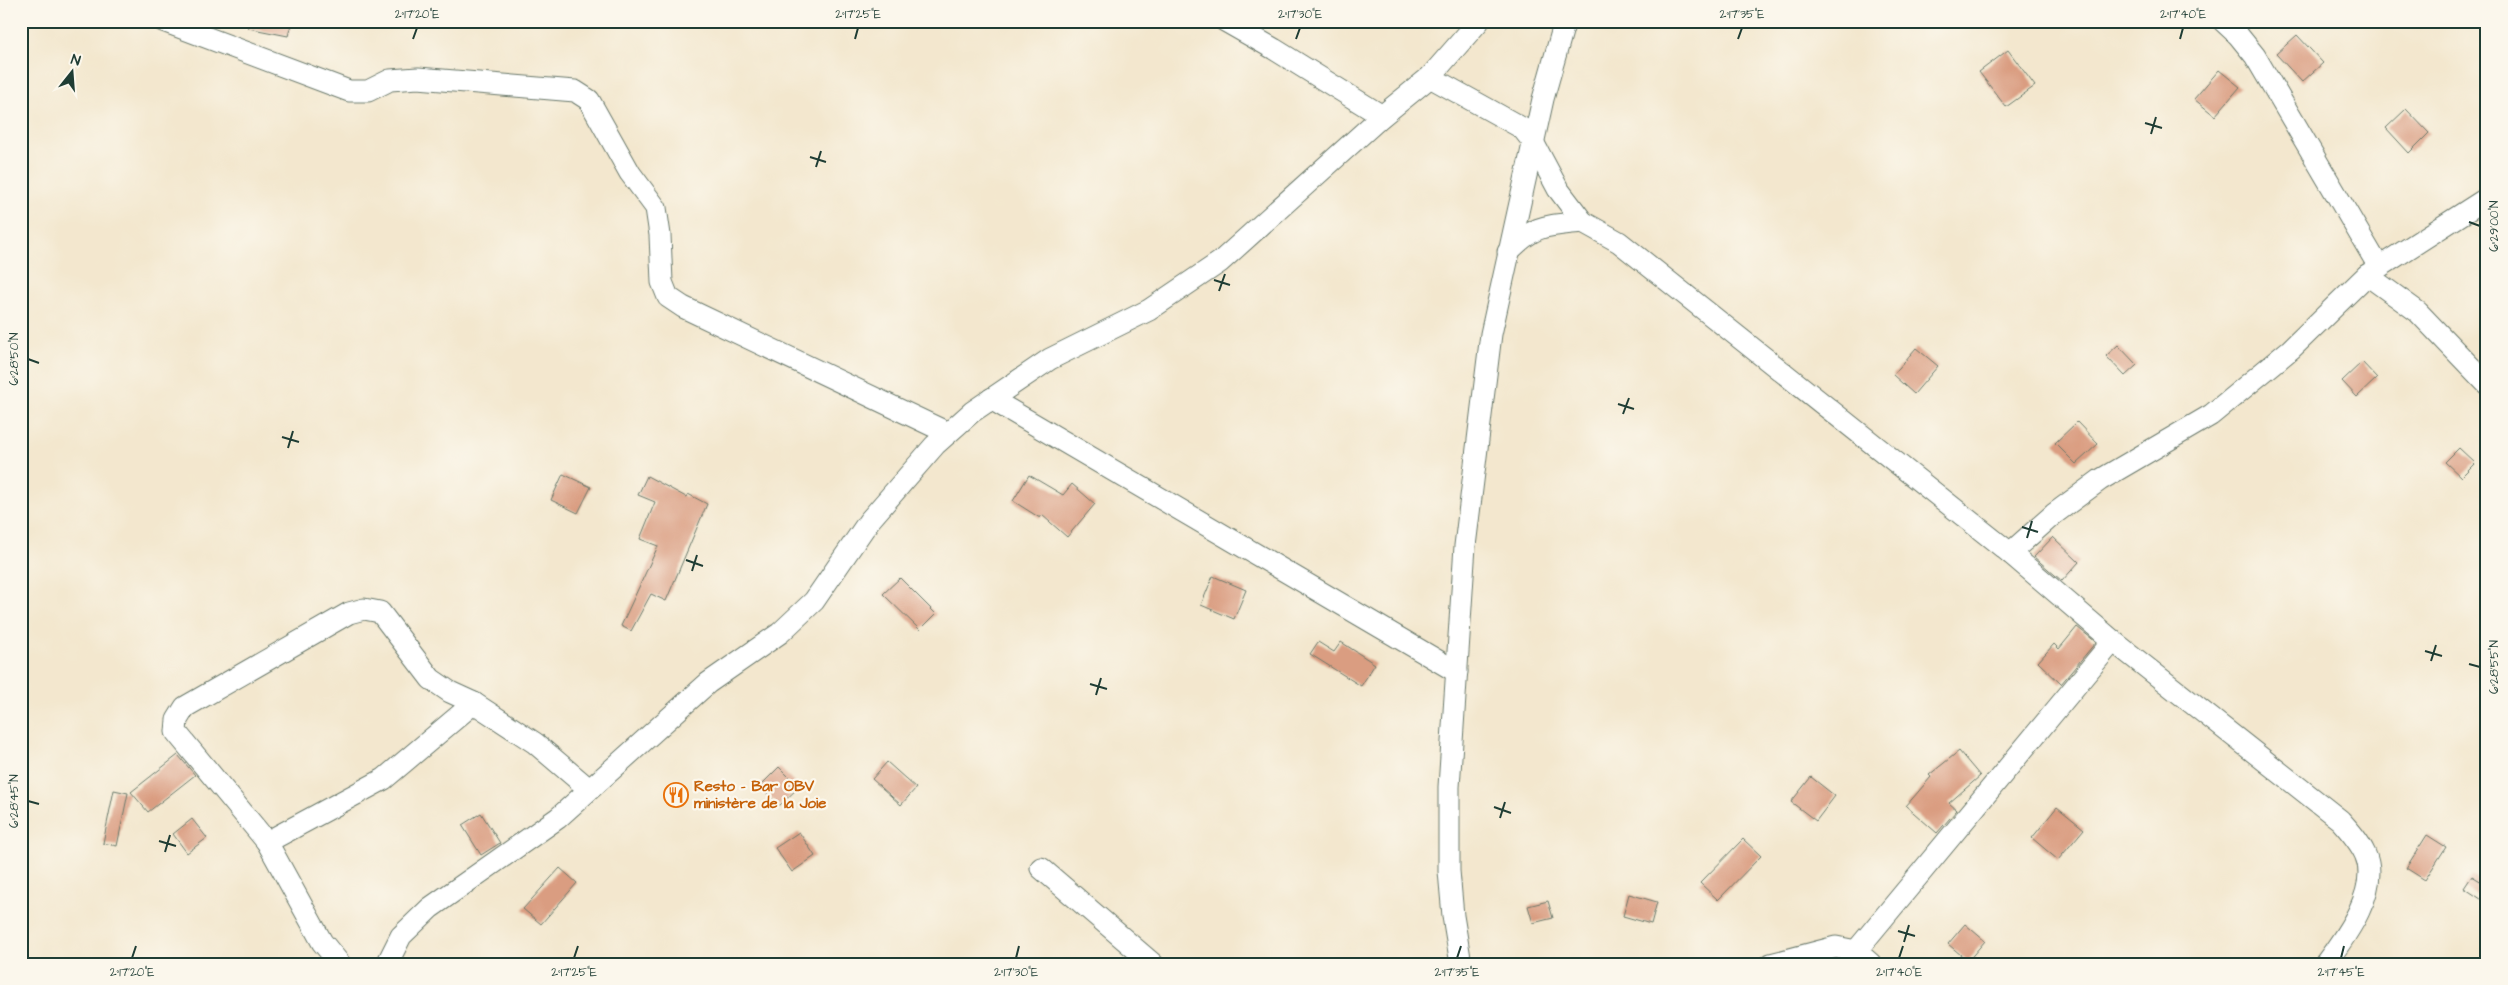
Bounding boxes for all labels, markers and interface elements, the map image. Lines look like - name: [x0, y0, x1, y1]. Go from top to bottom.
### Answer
- text: 2°17'20"E: [395, 6, 439, 23]
- text: 2°17'25"E: [835, 6, 881, 23]
- text: 2°17'30"E: [1278, 6, 1322, 23]
- text: 2°17'35"E: [1720, 6, 1764, 23]
- text: 2°17'40"E: [2160, 6, 2206, 23]
- north arrow: [48, 48, 98, 98]
- text: N: [68, 50, 83, 71]
- text: 6°29'00"N: [2486, 200, 2503, 252]
- text: 6°28'50"N: [6, 332, 23, 386]
- text: 6°28'55"N: [2486, 639, 2503, 694]
- text: 6°28'45"N: [6, 774, 23, 828]
- place label: Resto - Bar OBV ministère de la Joie: [694, 776, 826, 814]
- restaurant icon: Resto - Bar OBV ministère de la Joie: [663, 782, 689, 808]
- text: 2°17'20"E: [110, 964, 154, 981]
- text: 2°17'25"E: [551, 964, 597, 981]
- text: 2°17'30"E: [994, 964, 1038, 981]
- text: 2°17'35"E: [1435, 964, 1479, 981]
- text: 2°17'40"E: [1876, 964, 1922, 981]
- text: 2°17'45"E: [2318, 964, 2364, 981]

